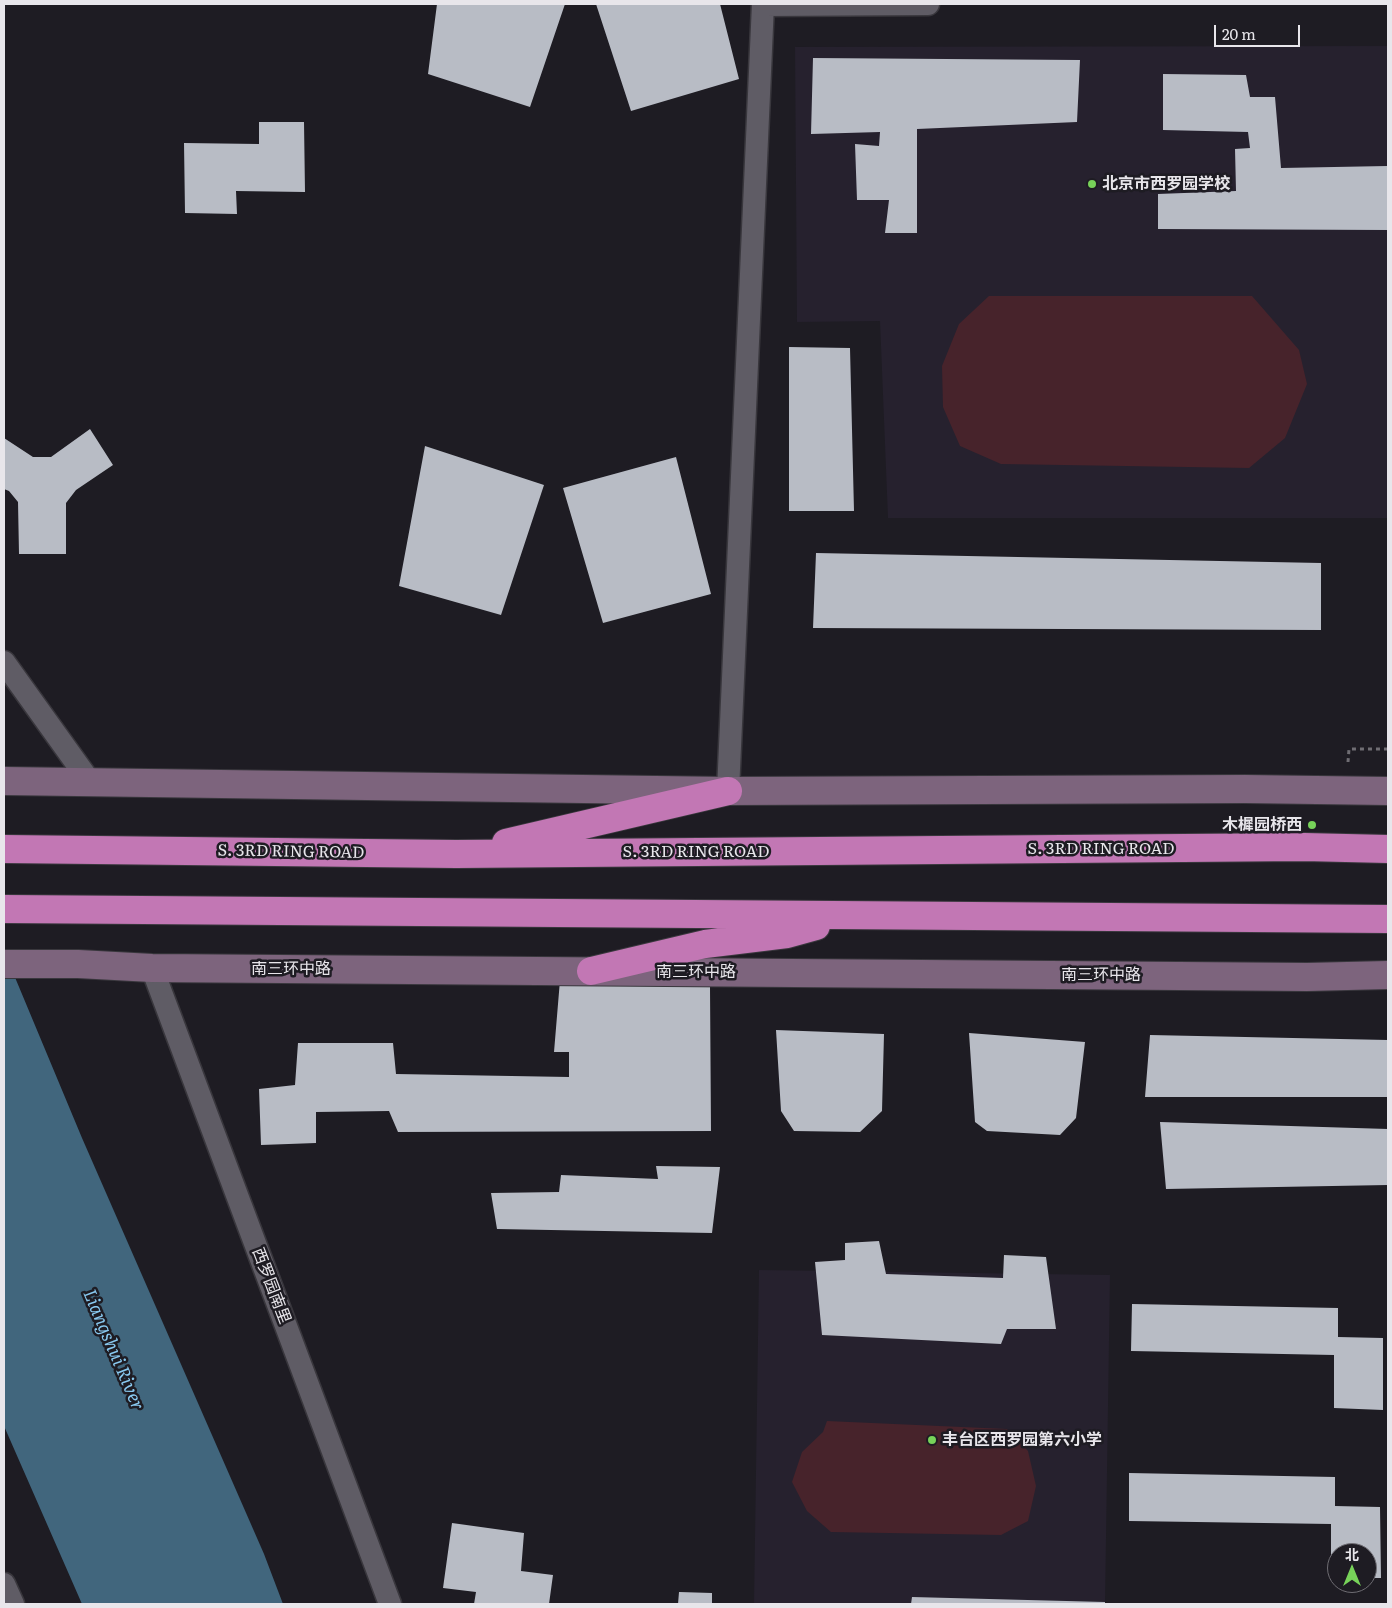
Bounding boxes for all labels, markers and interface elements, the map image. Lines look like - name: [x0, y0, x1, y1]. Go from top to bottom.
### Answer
- scale bar: [1217, 15, 1303, 47]
- text: 20 m: [1222, 22, 1256, 45]
- place label: 北京市西罗园学校: [1102, 174, 1230, 194]
- marker: 北京市西罗园学校: [1086, 178, 1098, 190]
- place label: 木樨园桥西: [1222, 815, 1302, 835]
- marker: 木樨园桥西: [1306, 819, 1318, 831]
- street label: S. 3RD RING ROAD: [1028, 839, 1174, 859]
- street label: S. 3RD RING ROAD: [217, 841, 365, 863]
- street label: S. 3RD RING ROAD: [623, 842, 769, 862]
- street label: 南三环中路: [251, 959, 331, 979]
- street label: 南三环中路: [656, 962, 736, 982]
- street label: 南三环中路: [1061, 965, 1141, 985]
- street label: 西罗园南里: [248, 1245, 294, 1327]
- water label: Liangshui River: [78, 1286, 148, 1414]
- place label: 丰台区西罗园第六小学: [942, 1430, 1102, 1450]
- marker: 丰台区西罗园第六小学: [926, 1434, 938, 1446]
- north arrow: [1327, 1543, 1377, 1593]
- text: 北: [1345, 1544, 1359, 1564]

